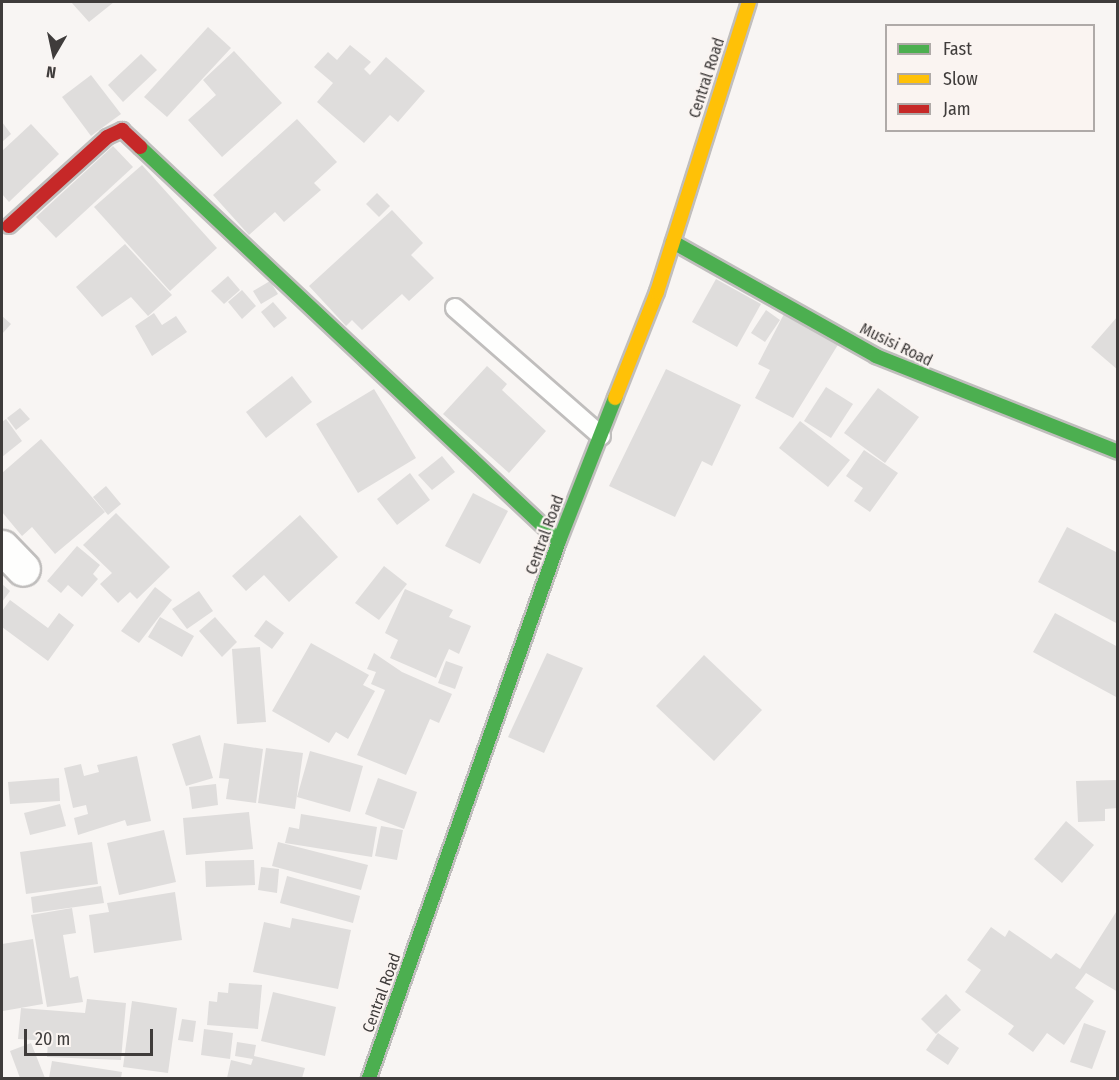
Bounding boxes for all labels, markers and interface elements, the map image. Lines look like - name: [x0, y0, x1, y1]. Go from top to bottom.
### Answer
- north arrow: [24, 24, 84, 84]
- legend: [885, 24, 1095, 132]
- street label: Central Road: [685, 35, 729, 121]
- text: Fast: [943, 38, 972, 60]
- text: N: [45, 62, 57, 82]
- text: Slow: [943, 68, 978, 90]
- text: Jam: [943, 98, 971, 120]
- street label: Musisi Road: [857, 319, 935, 371]
- street label: Central Road: [522, 493, 568, 577]
- street label: Central Road: [359, 951, 405, 1035]
- scale bar: [27, 1017, 156, 1055]
- text: 20 m: [35, 1028, 70, 1050]

